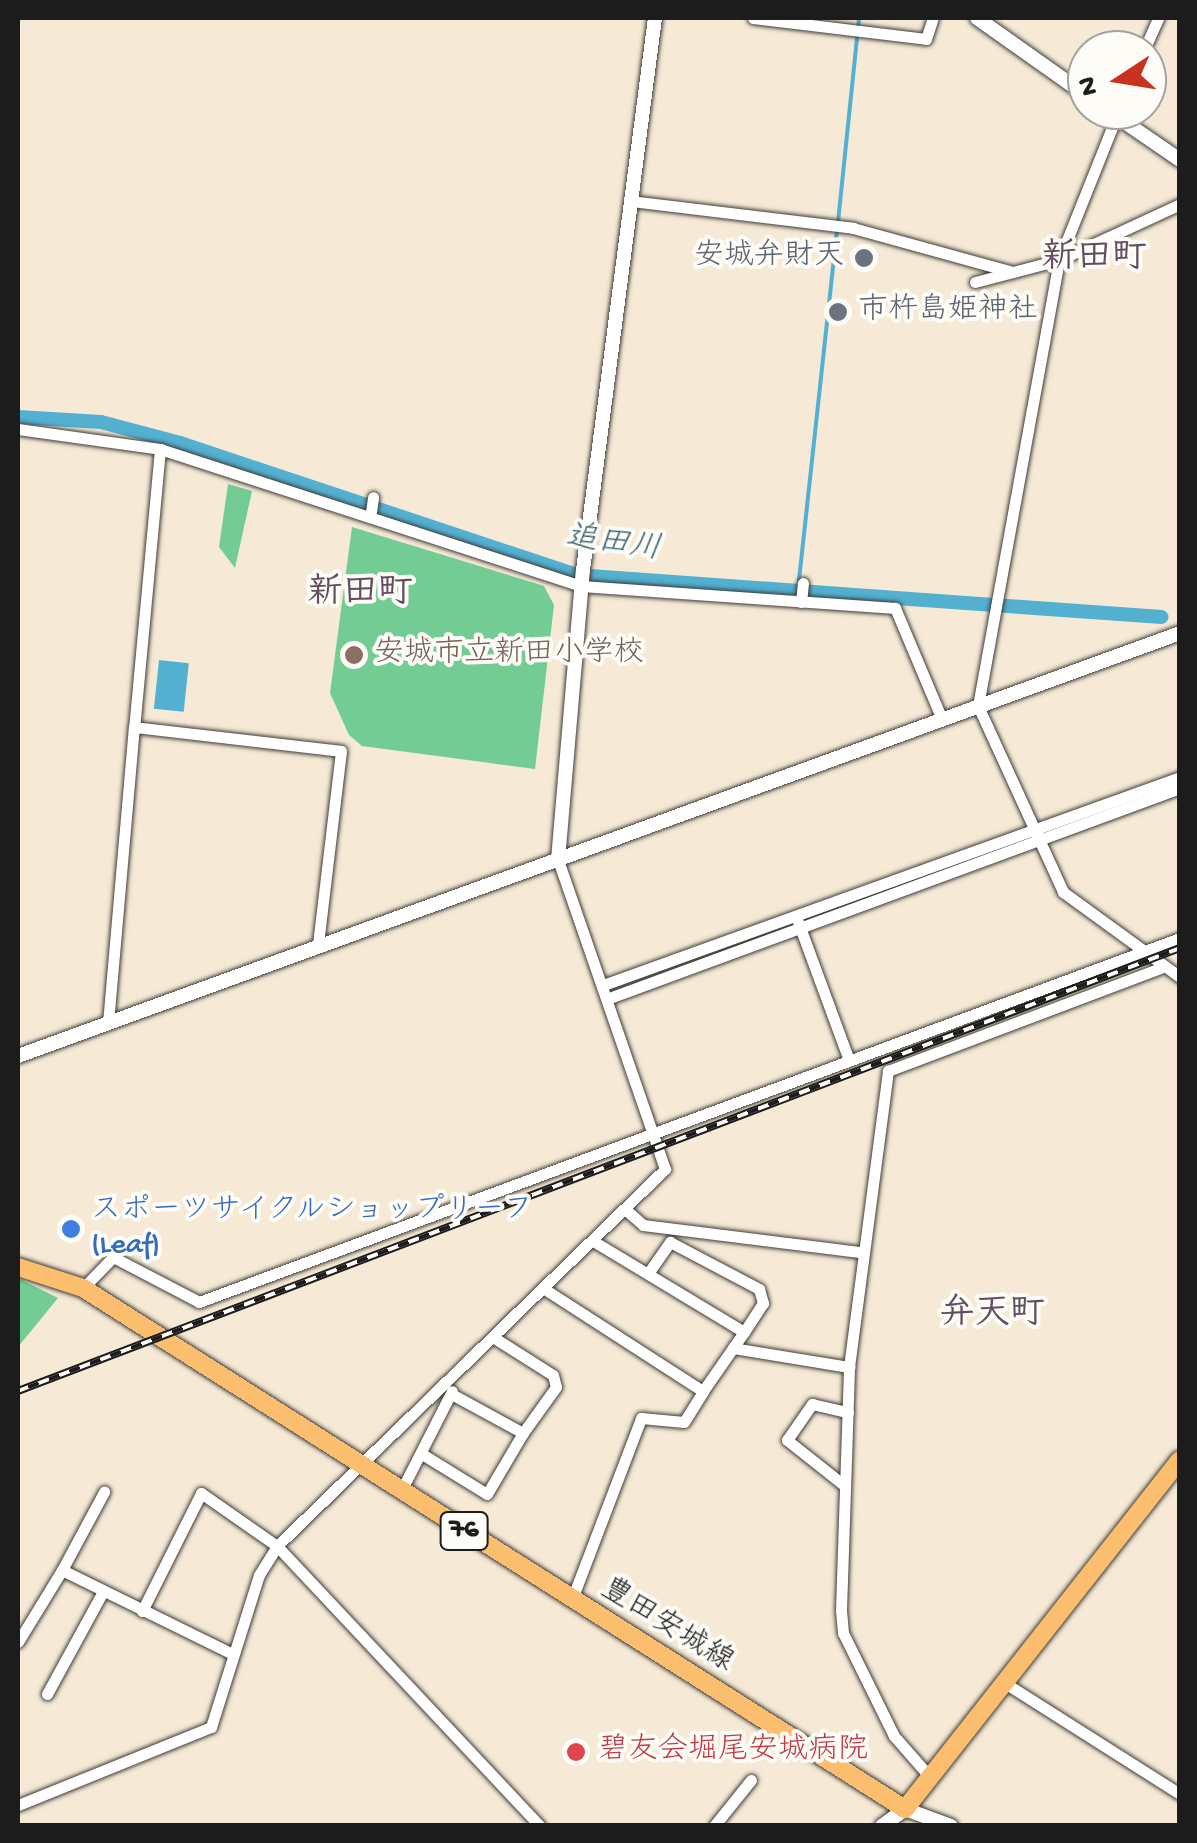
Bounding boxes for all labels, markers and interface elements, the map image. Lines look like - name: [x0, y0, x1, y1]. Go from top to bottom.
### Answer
- north arrow: [1067, 30, 1167, 130]
- text: N: [1071, 74, 1107, 98]
- district label: 新田町: [1042, 239, 1146, 281]
- place label: 安城弁財天: [694, 240, 844, 276]
- marker: 安城弁財天: [853, 247, 875, 269]
- place label: 市杵島姫神社: [858, 294, 1038, 330]
- marker: 市杵島姫神社: [827, 301, 849, 323]
- water label: 追田川: [563, 519, 663, 571]
- district label: 新田町: [308, 574, 412, 616]
- place label: 安城市立新田小学校: [374, 637, 644, 673]
- marker: 安城市立新田小学校: [343, 644, 365, 666]
- place label: スポーツサイクルショップリーフ (Leaf): [91, 1194, 541, 1264]
- marker: スポーツサイクルショップリーフ (Leaf): [60, 1218, 82, 1240]
- district label: 弁天町: [940, 1295, 1044, 1337]
- road number: 76: [439, 1508, 489, 1554]
- street label: 豊田安城線: [593, 1572, 739, 1682]
- place label: 碧友会堀尾安城病院: [598, 1734, 868, 1770]
- marker: 碧友会堀尾安城病院: [563, 1739, 589, 1765]

